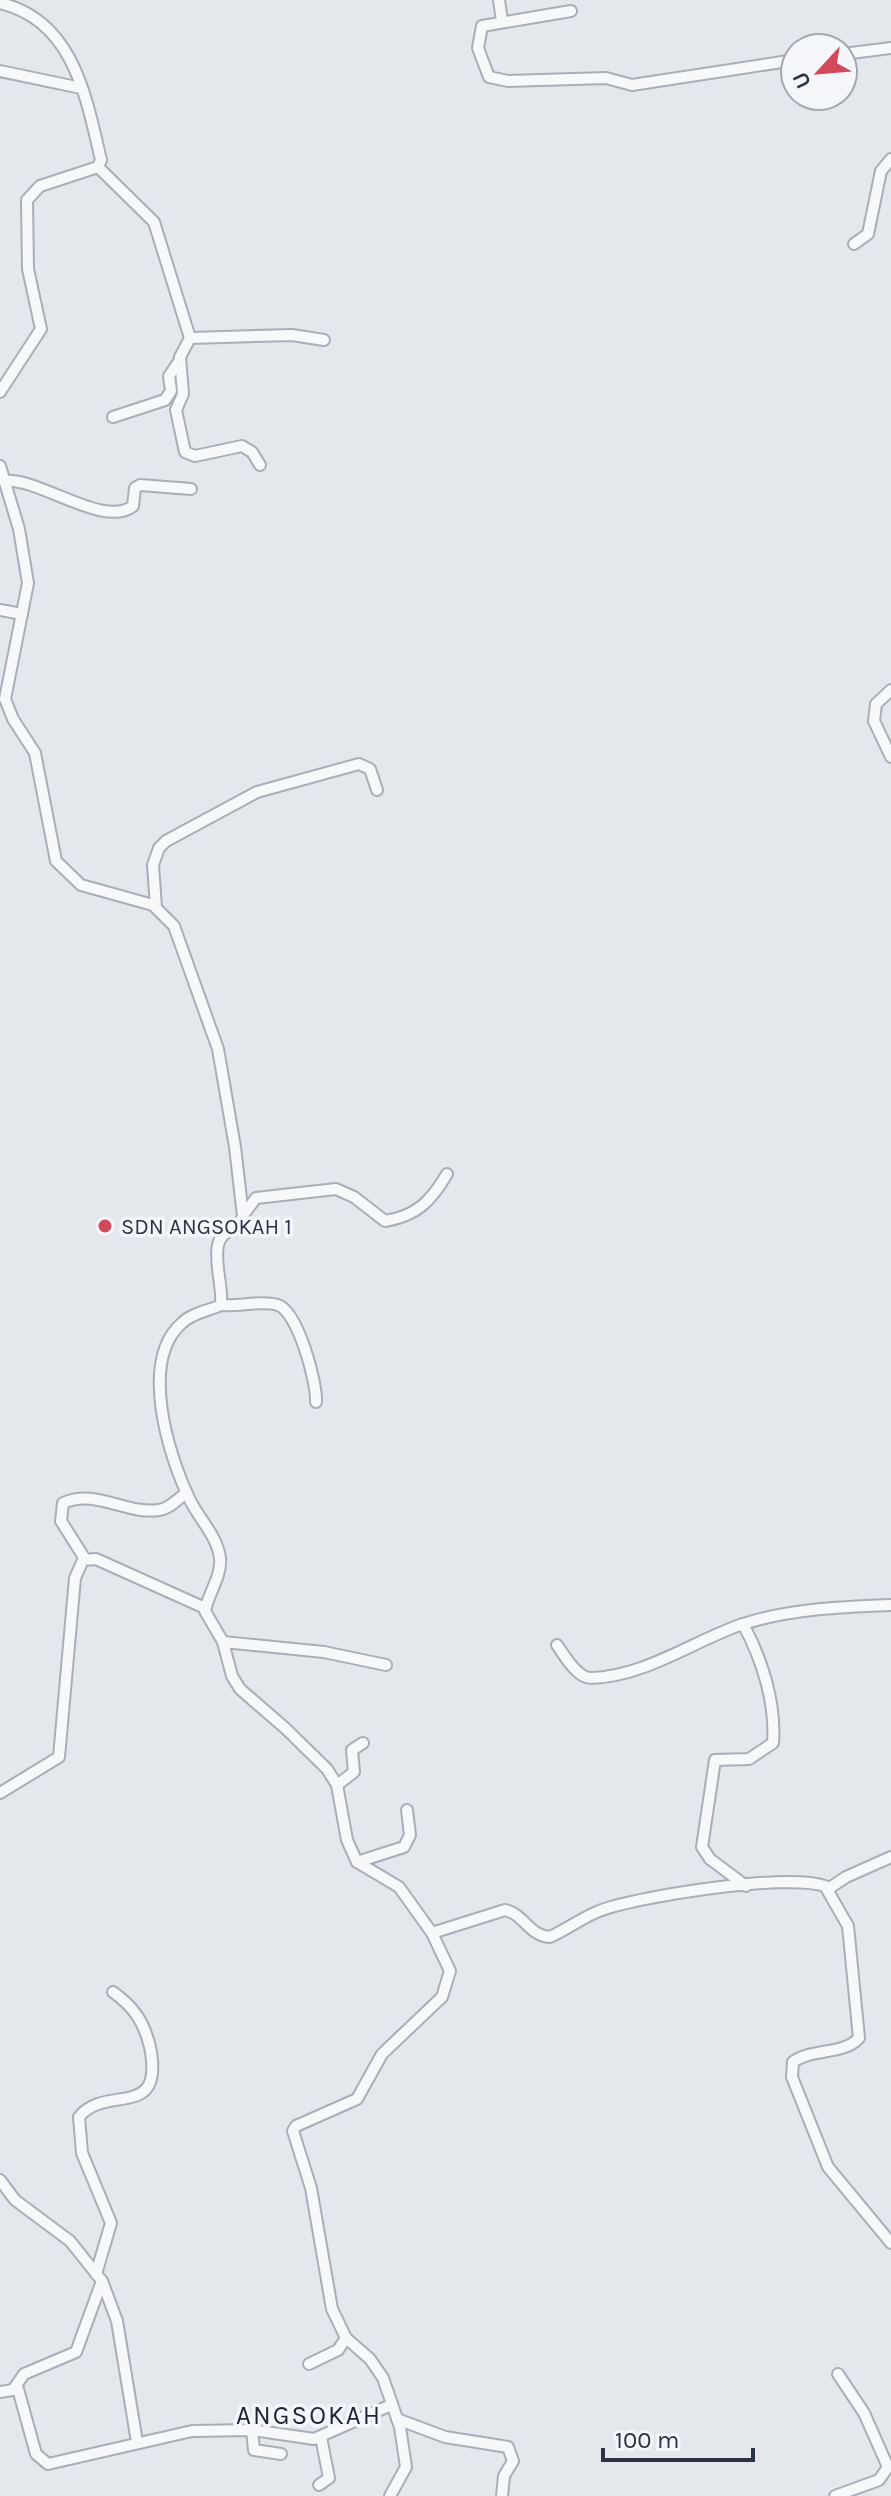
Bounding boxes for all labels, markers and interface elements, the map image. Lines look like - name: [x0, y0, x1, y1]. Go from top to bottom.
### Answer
- north arrow: [779, 32, 859, 112]
- text: U: [787, 68, 817, 93]
- place label: SDN ANGSOKAH 1: [121, 1214, 292, 1240]
- marker: SDN ANGSOKAH 1: [96, 1217, 114, 1235]
- district label: ANGSOKAH: [236, 2400, 382, 2431]
- scale bar: [603, 2412, 753, 2462]
- text: 100 m: [615, 2426, 680, 2454]

